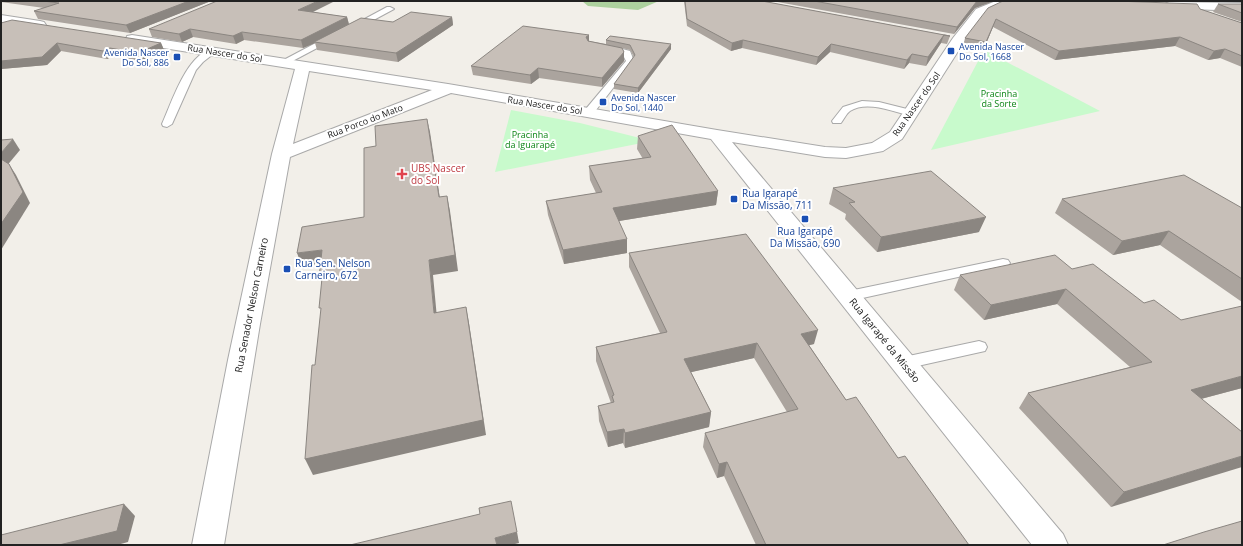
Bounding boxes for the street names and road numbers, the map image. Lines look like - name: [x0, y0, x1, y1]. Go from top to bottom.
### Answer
- street label: Rua Nascer do Sol: [187, 41, 263, 65]
- street label: Rua Nascer do Sol: [889, 69, 943, 139]
- street label: Rua Nascer do Sol: [507, 93, 583, 117]
- street label: Rua Porco do Mato: [325, 101, 405, 141]
- street label: Rua Senador Nelson Carneiro: [231, 236, 271, 374]
- street label: Rua Igarapé da Missão: [846, 295, 924, 385]

